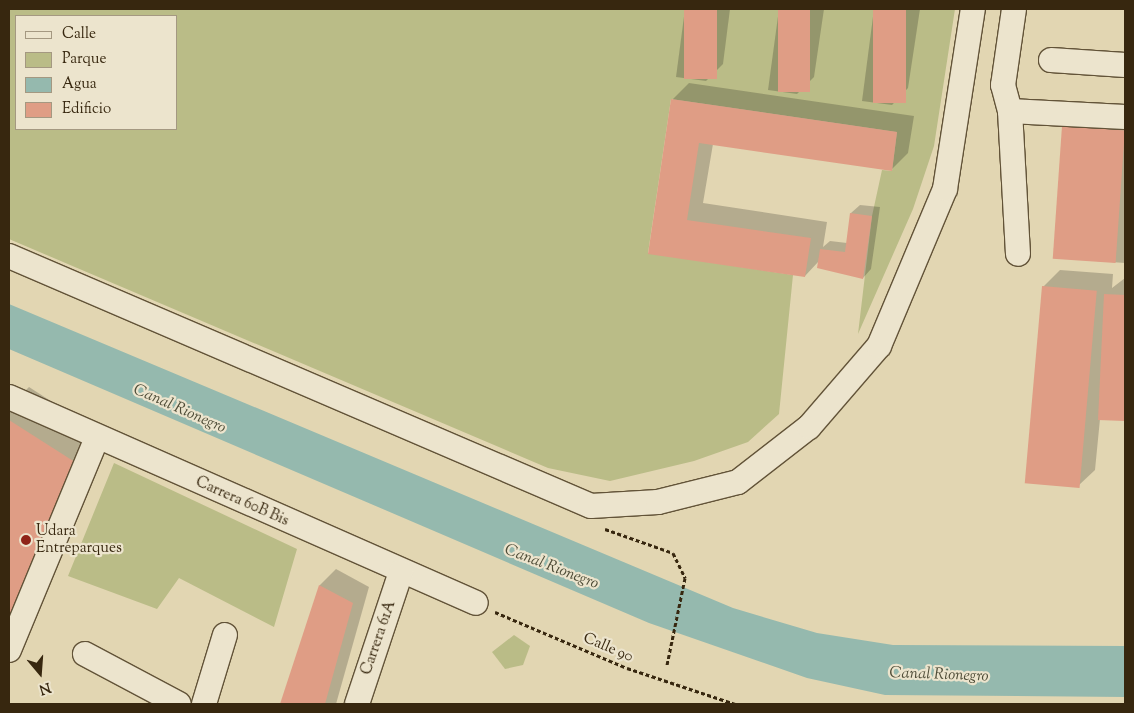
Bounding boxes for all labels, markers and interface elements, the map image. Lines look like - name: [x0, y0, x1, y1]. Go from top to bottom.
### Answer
- legend: [15, 15, 178, 130]
- text: Calle: [62, 24, 96, 45]
- text: Parque: [62, 49, 106, 70]
- text: Agua: [62, 74, 97, 95]
- text: Edificio: [62, 99, 111, 120]
- water label: Canal Rionegro: [130, 381, 228, 439]
- street label: Carrera 60B Bis: [193, 473, 291, 531]
- place label: Udara Entreparques: [36, 522, 122, 557]
- marker: Udara Entreparques: [20, 534, 32, 546]
- water label: Canal Rionegro: [501, 541, 601, 595]
- street label: Carrera 61A: [358, 599, 400, 677]
- street label: Calle 90: [580, 629, 636, 667]
- north arrow: [15, 648, 65, 698]
- water label: Canal Rionegro: [889, 665, 989, 687]
- text: N: [36, 676, 53, 699]

